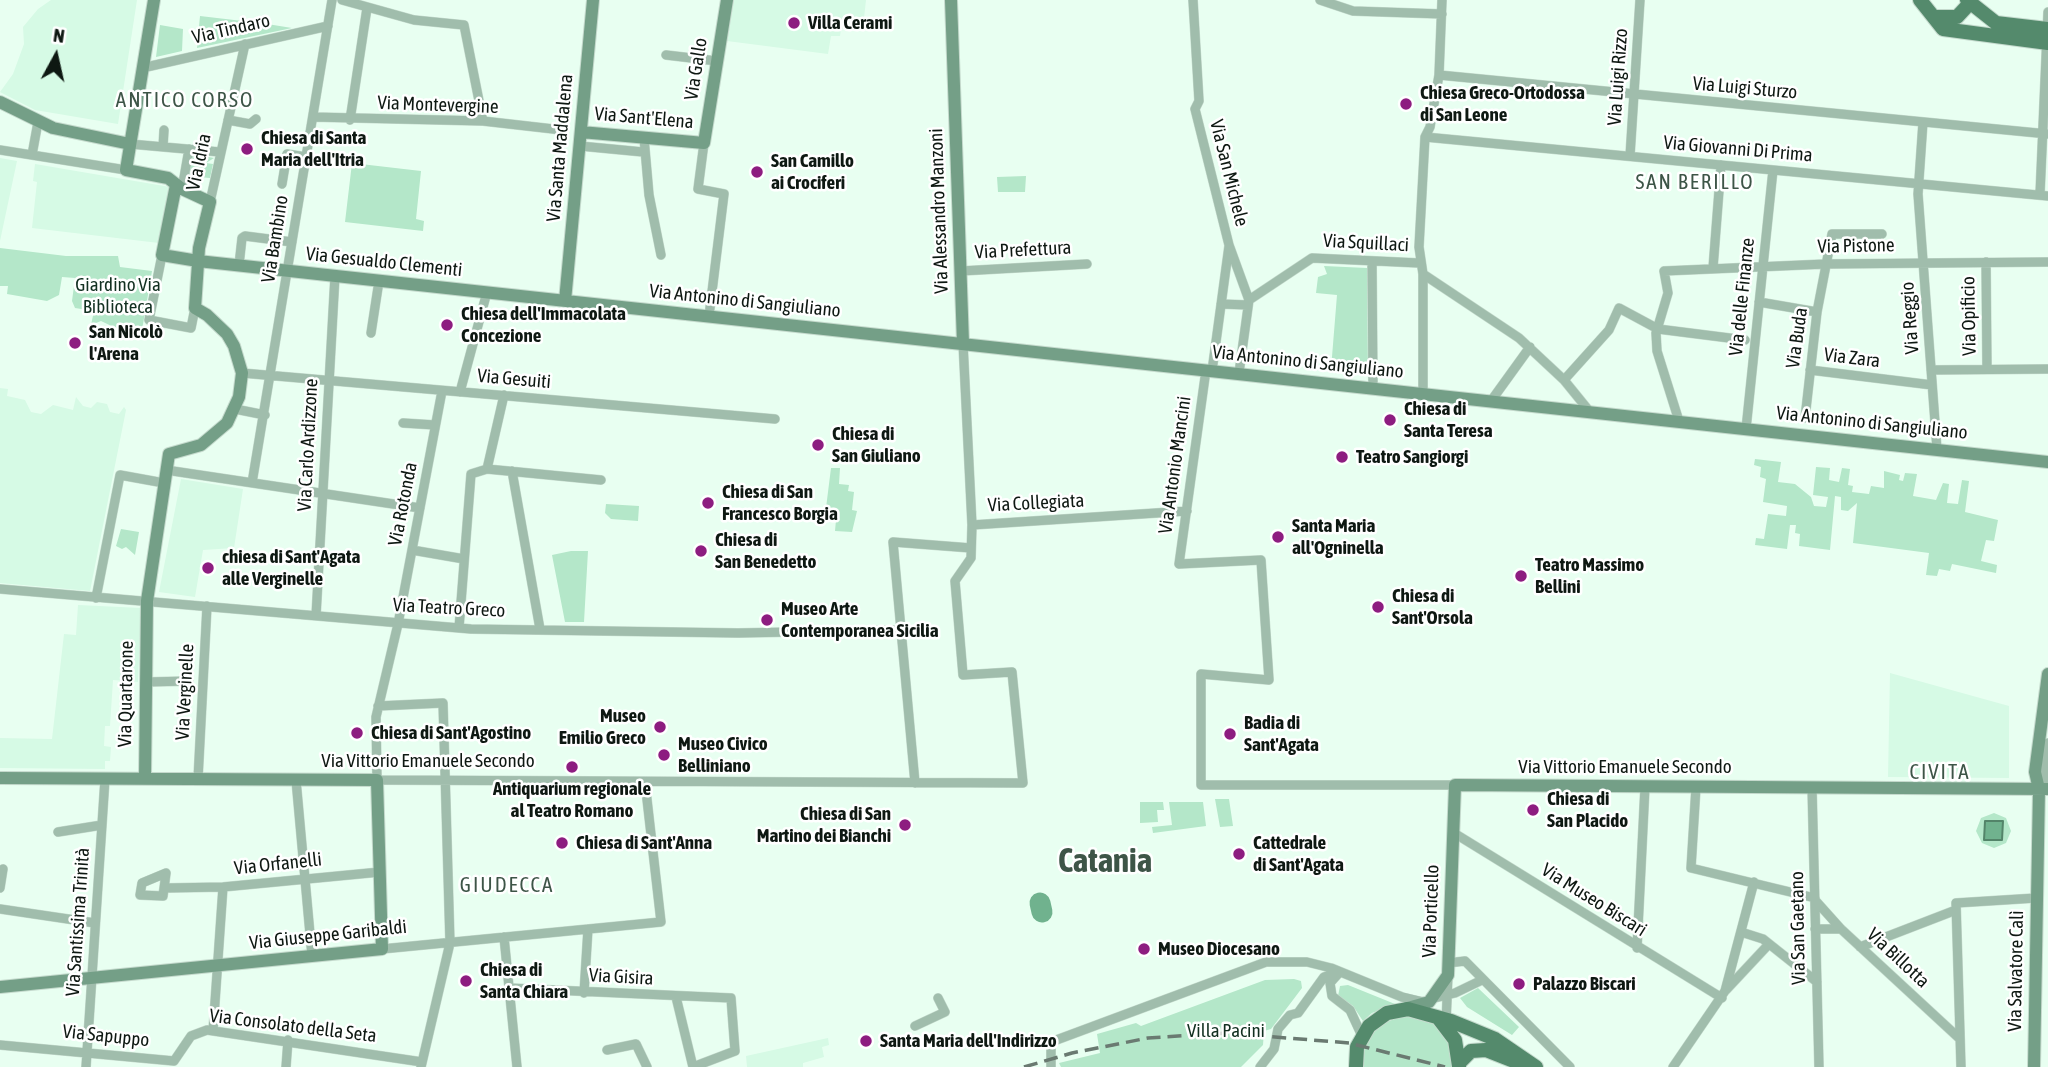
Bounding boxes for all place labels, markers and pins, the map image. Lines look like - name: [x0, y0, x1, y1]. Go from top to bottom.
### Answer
- place label: Villa Cerami: [808, 12, 892, 34]
- marker: Villa Cerami: [786, 15, 802, 31]
- place label: Chiesa Greco-Ortodossa di San Leone: [1420, 82, 1585, 126]
- marker: Chiesa Greco-Ortodossa di San Leone: [1398, 96, 1414, 112]
- place label: Chiesa di Santa Maria dell'Itria: [261, 127, 366, 171]
- marker: Chiesa di Santa Maria dell'Itria: [239, 141, 255, 157]
- place label: San Camillo ai Crociferi: [771, 150, 854, 194]
- marker: San Camillo ai Crociferi: [749, 164, 765, 180]
- place label: Chiesa dell'Immacolata Concezione: [461, 303, 626, 347]
- marker: Chiesa dell'Immacolata Concezione: [439, 317, 455, 333]
- place label: San Nicolò l'Arena: [89, 321, 163, 365]
- marker: San Nicolò l'Arena: [67, 335, 83, 351]
- place label: Chiesa di Santa Teresa: [1404, 398, 1493, 442]
- marker: Chiesa di Santa Teresa: [1382, 412, 1398, 428]
- place label: Chiesa di San Giuliano: [832, 423, 921, 467]
- marker: Chiesa di San Giuliano: [810, 437, 826, 453]
- place label: Teatro Sangiorgi: [1356, 446, 1468, 468]
- marker: Teatro Sangiorgi: [1334, 449, 1350, 465]
- place label: Chiesa di San Francesco Borgia: [722, 481, 838, 525]
- marker: Chiesa di San Francesco Borgia: [700, 495, 716, 511]
- place label: Santa Maria all'Ogninella: [1292, 515, 1384, 559]
- place label: Chiesa di San Benedetto: [715, 529, 816, 573]
- marker: Santa Maria all'Ogninella: [1270, 529, 1286, 545]
- marker: Chiesa di San Benedetto: [693, 543, 709, 559]
- place label: chiesa di Sant'Agata alle Verginelle: [222, 546, 360, 590]
- place label: Teatro Massimo Bellini: [1535, 554, 1644, 598]
- marker: chiesa di Sant'Agata alle Verginelle: [200, 560, 216, 576]
- marker: Teatro Massimo Bellini: [1513, 568, 1529, 584]
- place label: Chiesa di Sant'Orsola: [1392, 585, 1473, 629]
- place label: Museo Arte Contemporanea Sicilia: [781, 598, 939, 642]
- marker: Chiesa di Sant'Orsola: [1370, 599, 1386, 615]
- marker: Museo Arte Contemporanea Sicilia: [759, 612, 775, 628]
- place label: Museo Emilio Greco: [559, 705, 646, 749]
- place label: Badia di Sant'Agata: [1244, 712, 1319, 756]
- marker: Museo Emilio Greco: [652, 719, 668, 735]
- place label: Chiesa di Sant'Agostino: [371, 722, 531, 744]
- marker: Chiesa di Sant'Agostino: [349, 725, 365, 741]
- marker: Badia di Sant'Agata: [1222, 726, 1238, 742]
- place label: Museo Civico Belliniano: [678, 733, 768, 777]
- marker: Museo Civico Belliniano: [656, 747, 672, 763]
- marker: Antiquarium regionale al Teatro Romano: [564, 759, 580, 775]
- place label: Antiquarium regionale al Teatro Romano: [493, 778, 651, 822]
- place label: Chiesa di San Placido: [1547, 788, 1628, 832]
- marker: Chiesa di San Placido: [1525, 802, 1541, 818]
- place label: Chiesa di San Martino dei Bianchi: [757, 803, 891, 847]
- marker: Chiesa di San Martino dei Bianchi: [897, 817, 913, 833]
- place label: Chiesa di Sant'Anna: [576, 832, 712, 854]
- place label: Cattedrale di Sant'Agata: [1253, 832, 1344, 876]
- marker: Chiesa di Sant'Anna: [554, 835, 570, 851]
- marker: Cattedrale di Sant'Agata: [1231, 846, 1247, 862]
- place label: Museo Diocesano: [1158, 938, 1280, 960]
- marker: Museo Diocesano: [1136, 941, 1152, 957]
- place label: Chiesa di Santa Chiara: [480, 959, 568, 1003]
- marker: Chiesa di Santa Chiara: [458, 973, 474, 989]
- place label: Palazzo Biscari: [1533, 973, 1636, 995]
- marker: Palazzo Biscari: [1511, 976, 1527, 992]
- place label: Santa Maria dell'Indirizzo: [880, 1030, 1057, 1052]
- marker: Santa Maria dell'Indirizzo: [858, 1033, 874, 1049]

